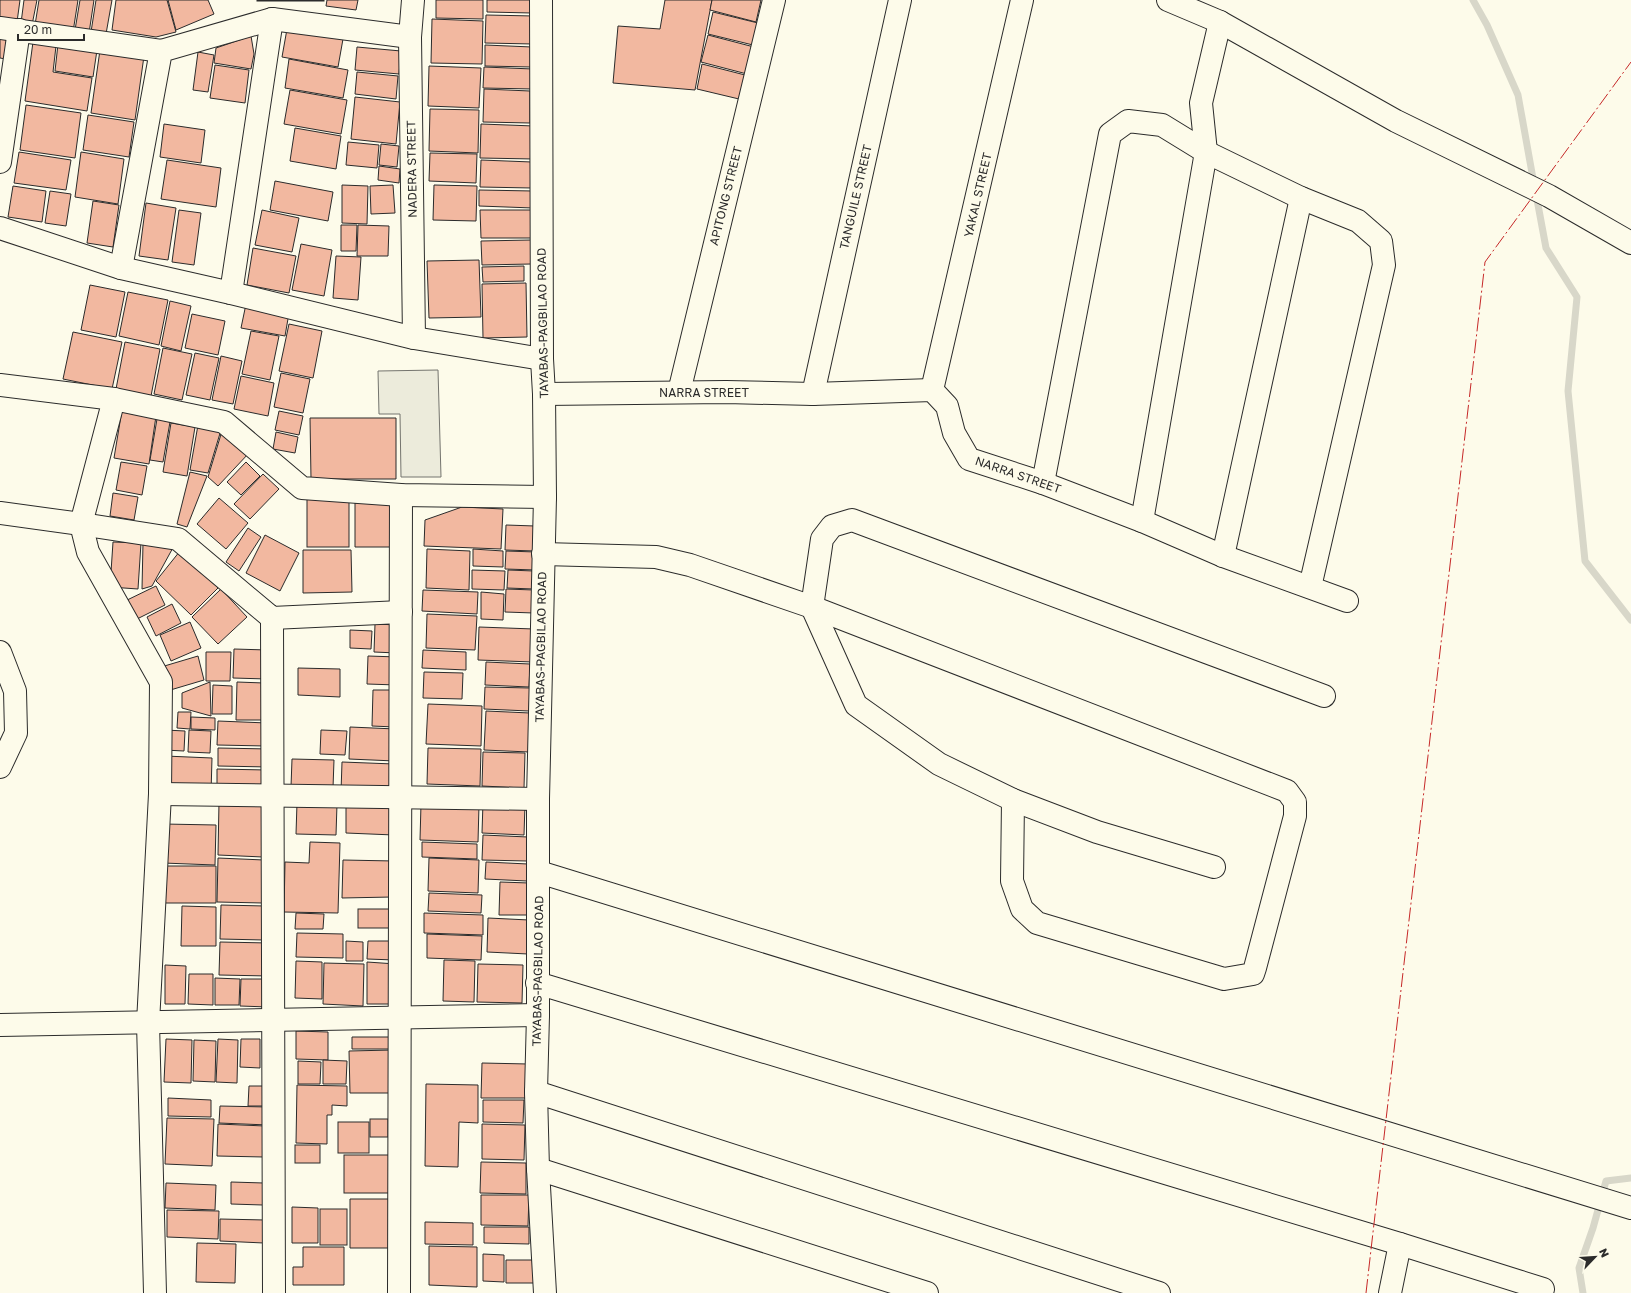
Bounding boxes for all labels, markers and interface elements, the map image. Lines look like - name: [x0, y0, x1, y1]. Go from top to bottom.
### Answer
- scale bar: [18, 16, 84, 42]
- text: 20 m: [24, 22, 52, 37]
- street label: NADERA STREET: [403, 120, 420, 218]
- street label: TANGUILE STREET: [836, 142, 875, 251]
- street label: APITONG STREET: [706, 144, 745, 247]
- street label: YAKAL STREET: [961, 151, 995, 239]
- street label: TAYABAS-PAGBILAO ROAD: [534, 247, 551, 399]
- street label: NARRA STREET: [659, 385, 749, 400]
- street label: NARRA STREET: [973, 453, 1064, 496]
- street label: TAYABAS-PAGBILAO ROAD: [532, 571, 549, 723]
- street label: TAYABAS-PAGBILAO ROAD: [529, 895, 546, 1047]
- north arrow: [1575, 1237, 1615, 1277]
- text: N: [1597, 1246, 1612, 1259]

